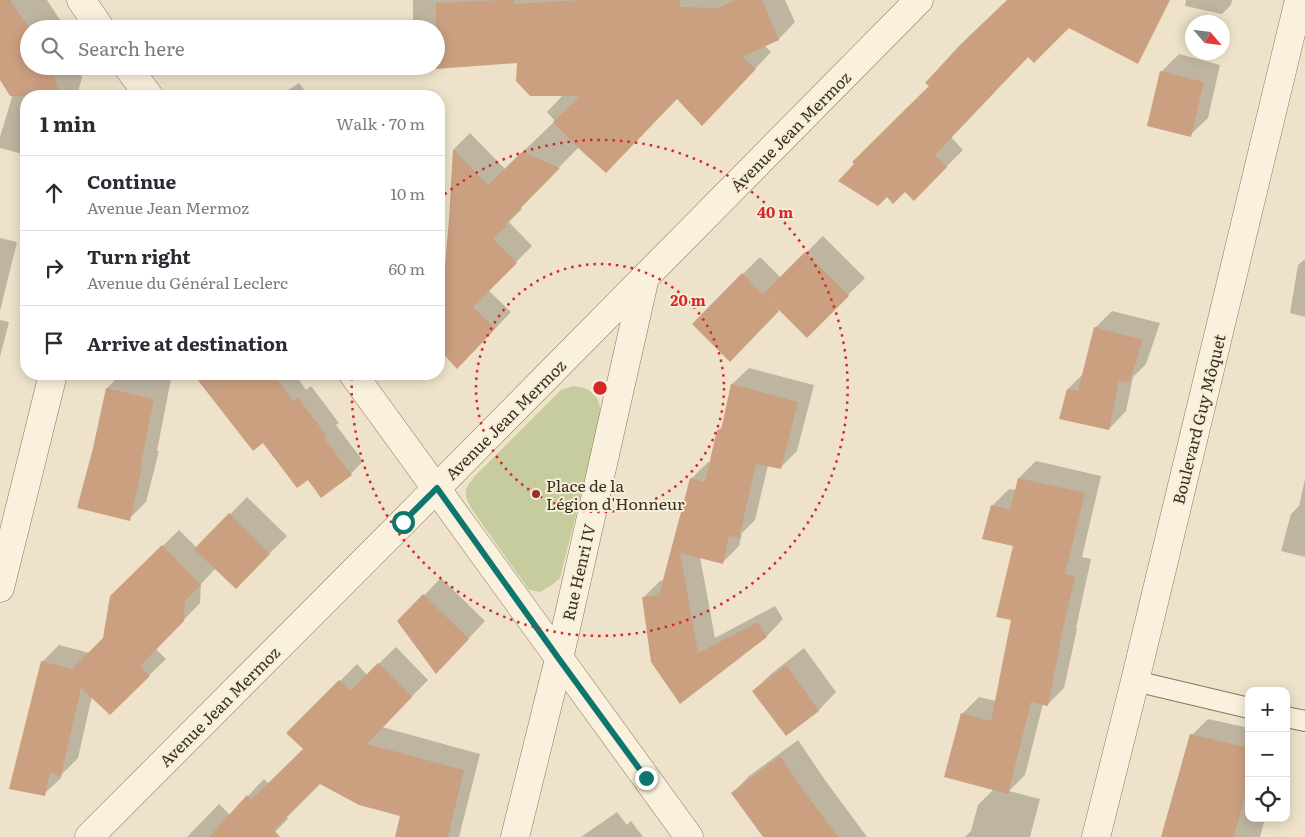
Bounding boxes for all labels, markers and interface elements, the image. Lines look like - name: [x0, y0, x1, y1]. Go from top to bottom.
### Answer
- north arrow: [1185, 15, 1230, 60]
- search box: [20, 20, 445, 75]
- icon: search: [38, 34, 66, 62]
- text: Search here: [78, 34, 185, 62]
- street label: Avenue Jean Mermoz: [724, 65, 856, 197]
- text: 1 min: [40, 107, 96, 138]
- text: Walk · 70 m: [336, 111, 425, 135]
- text: Continue: [87, 167, 176, 195]
- icon: ahead: [40, 179, 68, 207]
- text: 10 m: [391, 181, 425, 205]
- text: Avenue Jean Mermoz: [87, 195, 249, 219]
- text: 40 m: [757, 200, 793, 223]
- text: Turn right: [87, 242, 191, 270]
- icon: right: [40, 254, 68, 282]
- text: 60 m: [388, 256, 425, 280]
- text: Avenue du Général Leclerc: [87, 270, 288, 294]
- text: 20 m: [670, 288, 706, 311]
- icon: arrive: [40, 329, 68, 357]
- text: Arrive at destination: [87, 329, 288, 357]
- street label: Boulevard Guy Môquet: [1165, 331, 1231, 507]
- street label: Avenue Jean Mermoz: [439, 353, 571, 485]
- centre of rings: [591, 379, 609, 397]
- place label: Place de la Légion d'Honneur: [546, 473, 685, 515]
- marker: Place de la Légion d'Honneur: [530, 488, 542, 500]
- route start: [392, 511, 415, 534]
- street label: Rue Henri IV: [555, 521, 601, 623]
- street label: Avenue Jean Mermoz: [153, 640, 285, 772]
- map controls: [1245, 687, 1290, 822]
- button: +: [1245, 687, 1290, 732]
- button: −: [1245, 732, 1290, 777]
- route end: [635, 767, 658, 790]
- button: locate: [1245, 777, 1290, 822]

